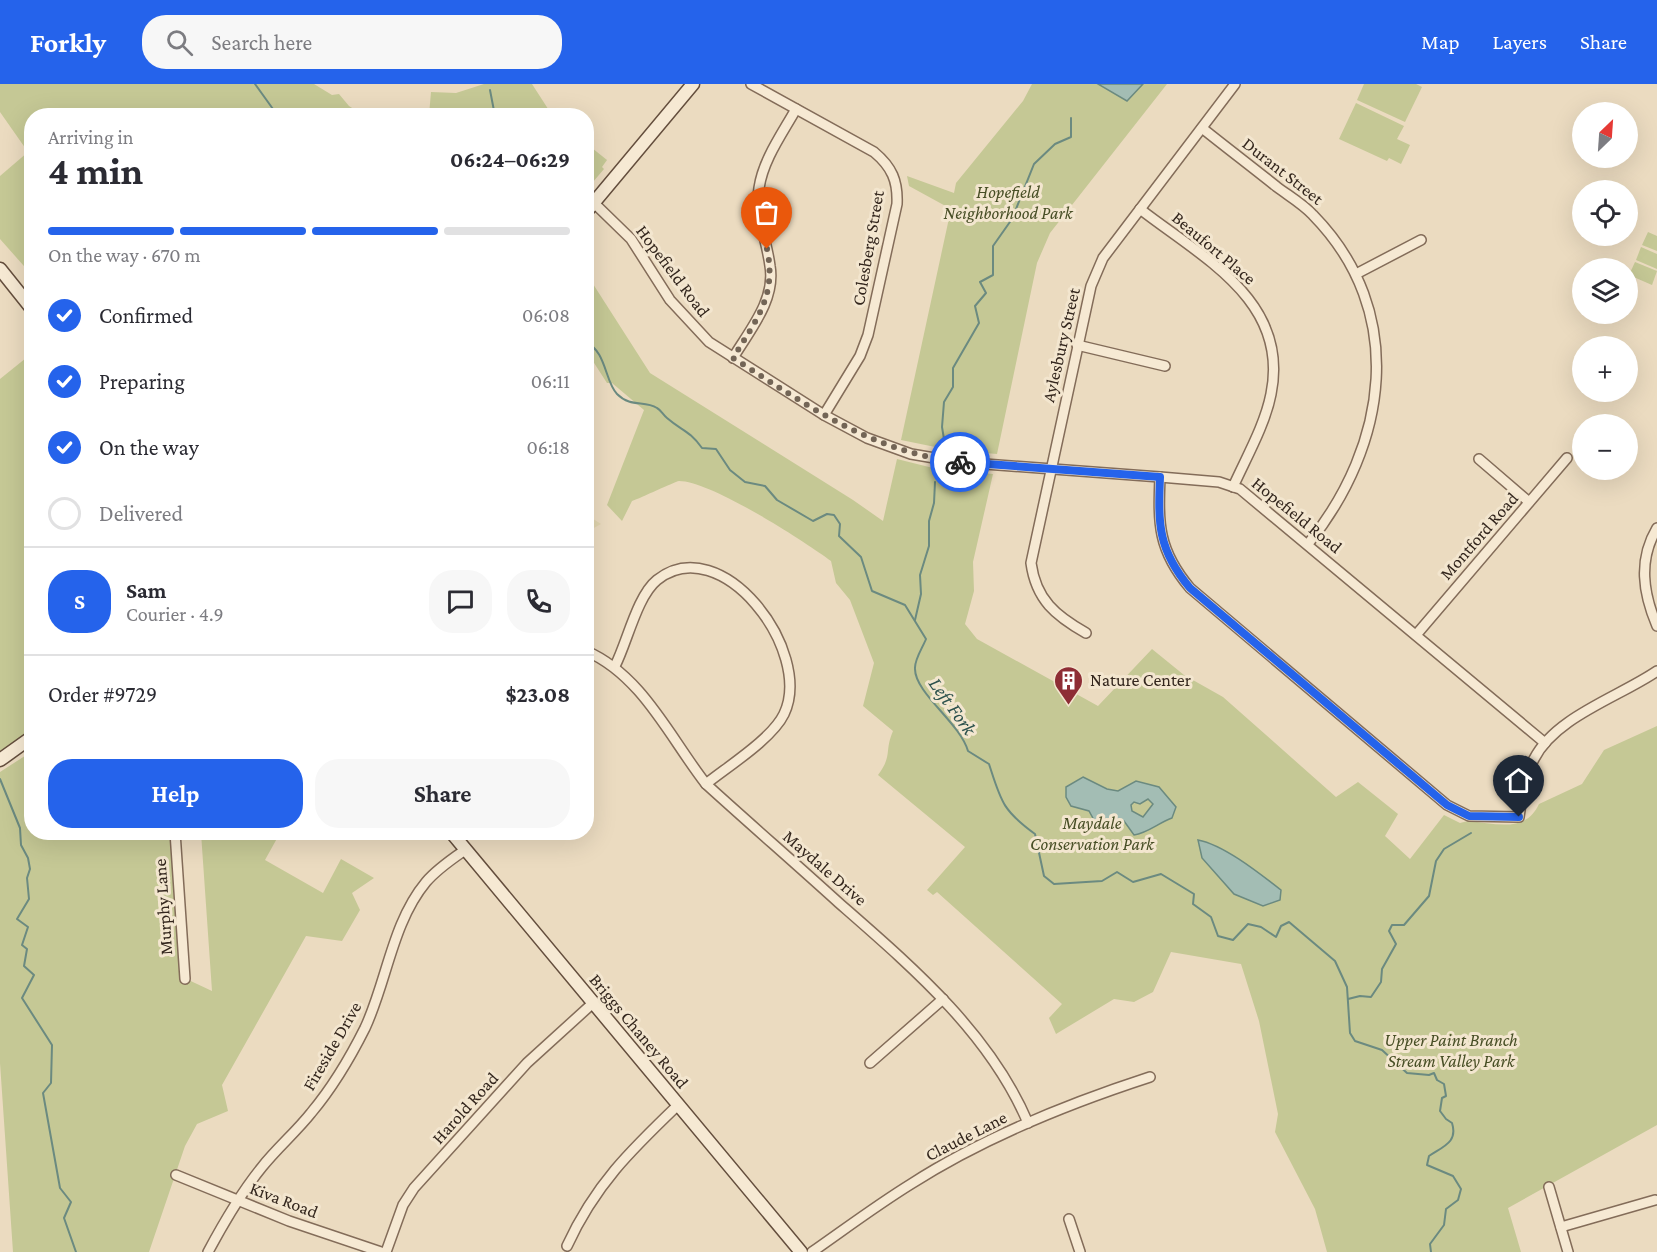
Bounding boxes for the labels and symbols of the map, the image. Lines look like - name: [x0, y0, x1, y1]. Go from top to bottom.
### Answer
- north arrow: [1572, 102, 1638, 168]
- street label: Durant Street: [1239, 133, 1328, 209]
- park label: Hopefield Neighborhood Park: [943, 182, 1074, 223]
- pin: [741, 187, 792, 249]
- street label: Colesberg Street: [848, 188, 888, 307]
- street label: Beaufort Place: [1168, 207, 1260, 289]
- street label: Hopefield Road: [632, 221, 714, 321]
- street label: Aylesbury Street: [1038, 285, 1084, 404]
- courier: [930, 432, 990, 492]
- street label: Hopefield Road: [1248, 473, 1346, 558]
- street label: Montford Road: [1436, 488, 1523, 584]
- building icon: Nature Center: [1053, 664, 1085, 706]
- place label: Nature Center: [1090, 670, 1192, 690]
- water label: Left Fork: [924, 673, 982, 741]
- pin: [1493, 755, 1544, 817]
- park label: Maydale Conservation Park: [1030, 813, 1155, 854]
- street label: Maydale Drive: [779, 826, 871, 910]
- street label: Murphy Lane: [150, 858, 176, 956]
- street label: Briggs Chaney Road: [585, 970, 693, 1093]
- street label: Fireside Drive: [299, 998, 365, 1094]
- park label: Upper Paint Branch Stream Valley Park: [1384, 1030, 1518, 1071]
- street label: Harold Road: [428, 1068, 503, 1148]
- street label: Claude Lane: [922, 1107, 1010, 1165]
- street label: Kiva Road: [247, 1178, 321, 1222]

